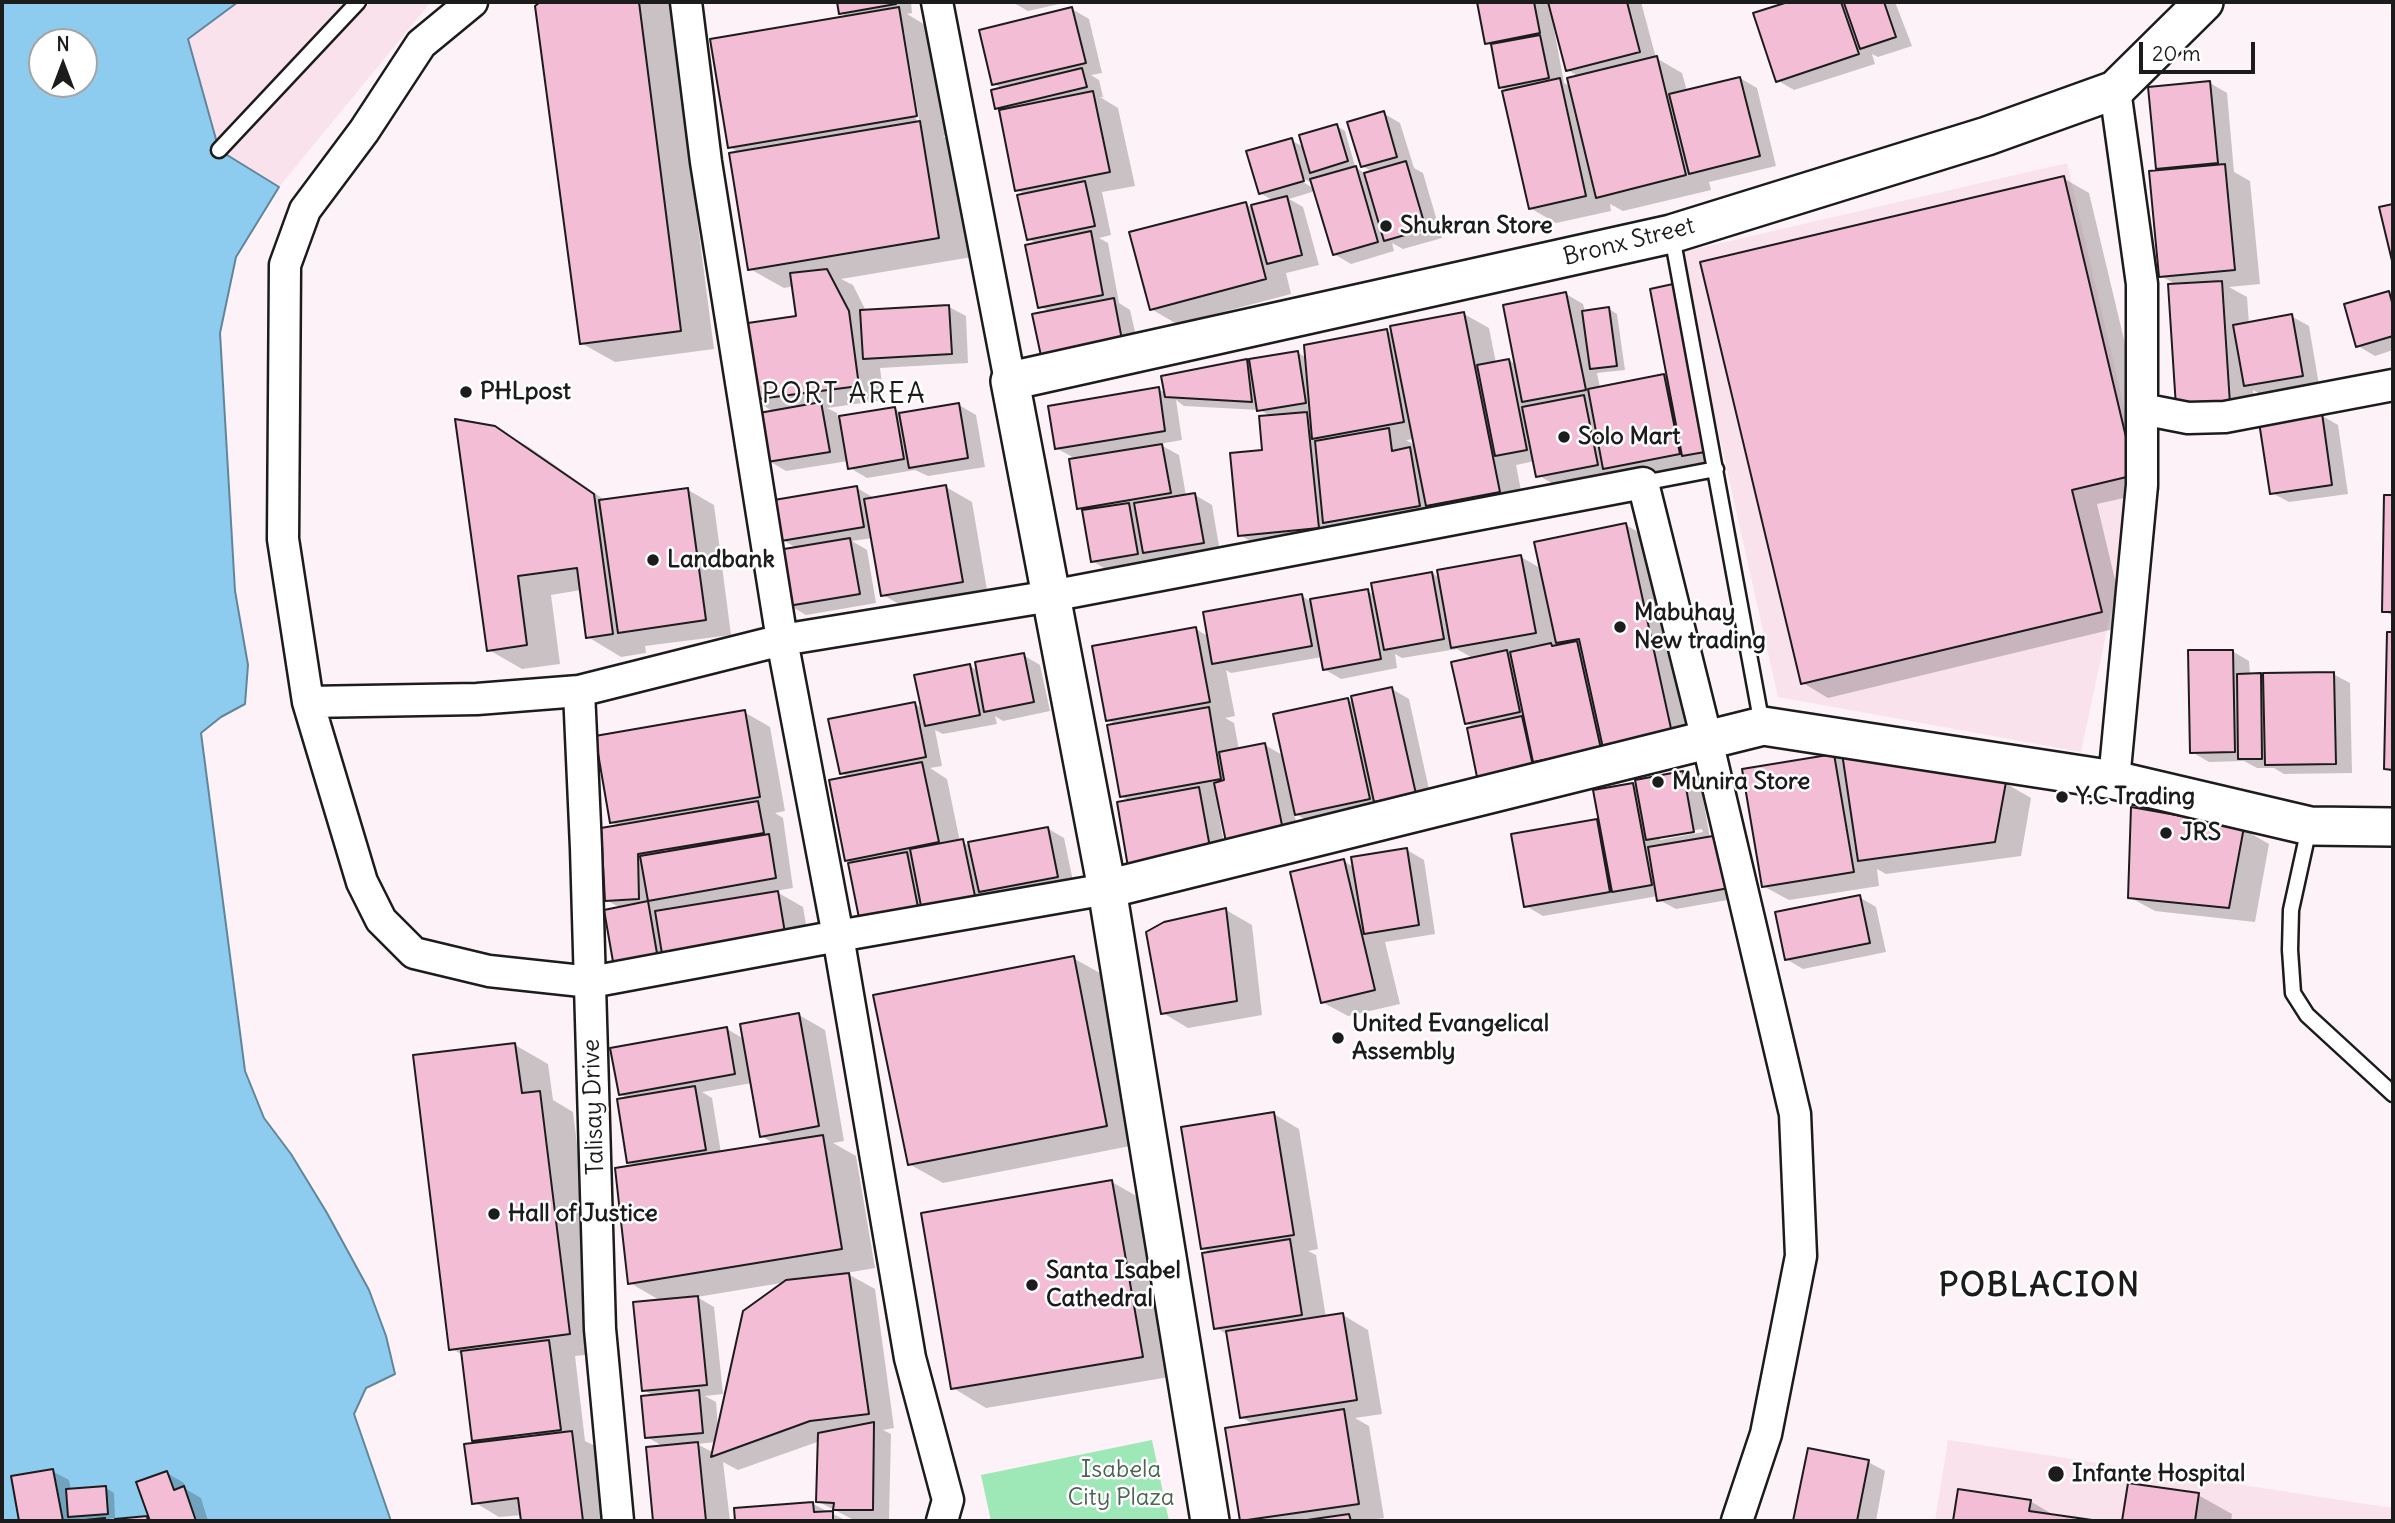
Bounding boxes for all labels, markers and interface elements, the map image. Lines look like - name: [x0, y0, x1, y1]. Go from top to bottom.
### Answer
- north arrow: [28, 28, 98, 98]
- scale bar: [2143, 28, 2258, 72]
- text: N: [56, 32, 70, 56]
- text: 20 m: [2152, 40, 2201, 67]
- place label: Shukran Store: [1400, 212, 1553, 240]
- street label: Bronx Street: [1560, 212, 1698, 272]
- marker: Shukran Store: [1378, 218, 1394, 234]
- place label: PHLpost: [480, 378, 571, 406]
- district label: PORT AREA: [763, 378, 925, 412]
- marker: PHLpost: [458, 384, 474, 400]
- place label: Solo Mart: [1578, 423, 1680, 451]
- marker: Solo Mart: [1556, 429, 1572, 445]
- place label: Landbank: [667, 546, 775, 574]
- marker: Landbank: [645, 552, 661, 568]
- place label: Mabuhay New trading: [1634, 599, 1766, 655]
- marker: Mabuhay New trading: [1612, 619, 1628, 635]
- place label: Munira Store: [1672, 768, 1810, 796]
- marker: Munira Store: [1650, 774, 1666, 790]
- place label: Y.C Trading: [2076, 783, 2195, 811]
- marker: Y.C Trading: [2054, 789, 2070, 805]
- place label: JRS: [2180, 819, 2221, 847]
- marker: JRS: [2158, 825, 2174, 841]
- place label: United Evangelical Assembly: [1352, 1010, 1549, 1066]
- marker: United Evangelical Assembly: [1330, 1030, 1346, 1046]
- street label: Talisay Drive: [577, 1039, 611, 1175]
- place label: Hall of Justice: [508, 1200, 658, 1228]
- marker: Hall of Justice: [486, 1206, 502, 1222]
- place label: Santa Isabel Cathedral: [1046, 1257, 1181, 1313]
- district label: POBLACION: [1940, 1268, 2140, 1306]
- marker: Santa Isabel Cathedral: [1024, 1277, 1040, 1293]
- park label: Isabela City Plaza: [1067, 1456, 1175, 1512]
- place label: Infante Hospital: [2072, 1460, 2245, 1488]
- marker: Infante Hospital: [2046, 1464, 2066, 1484]

